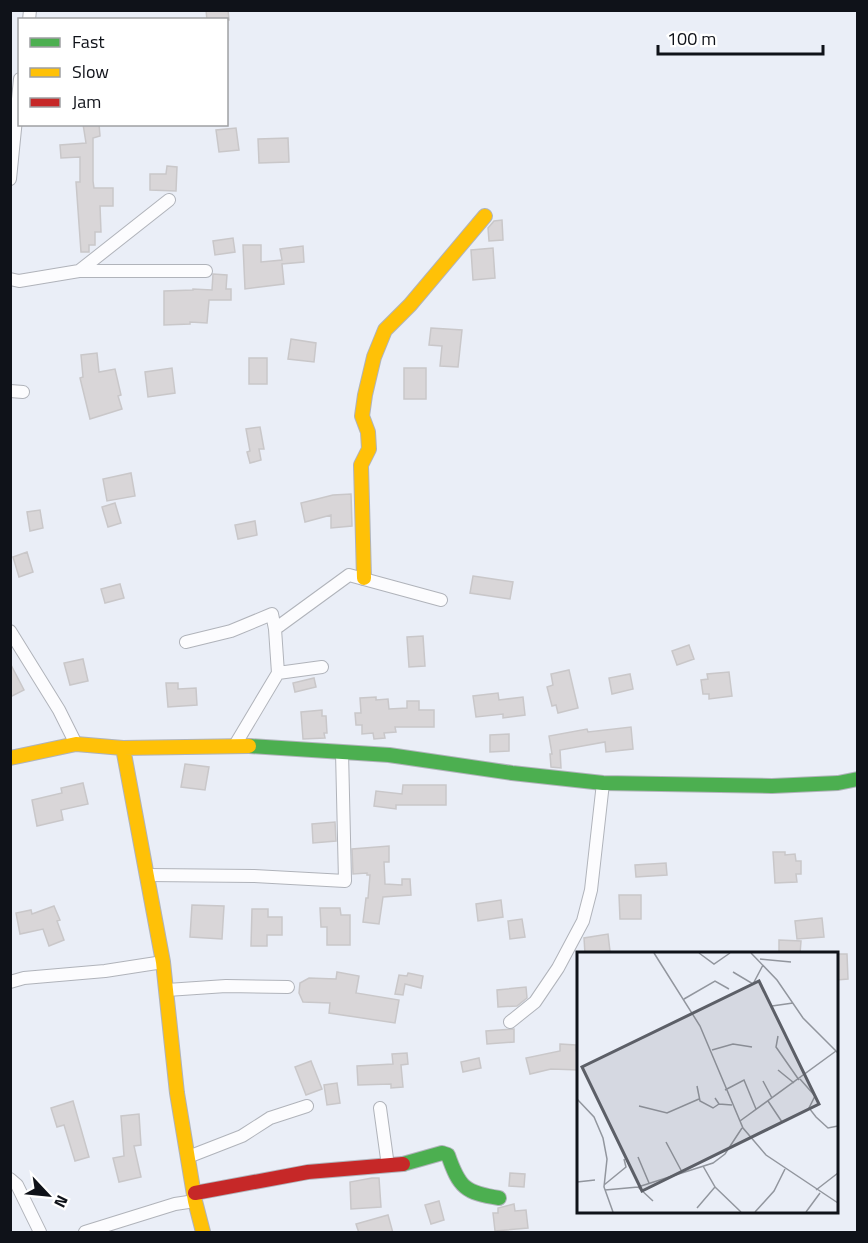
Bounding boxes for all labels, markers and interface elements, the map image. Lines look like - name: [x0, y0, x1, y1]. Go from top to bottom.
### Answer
- legend: [18, 18, 228, 126]
- scale bar: [658, 18, 823, 56]
- text: 100 m: [667, 25, 716, 52]
- text: Fast: [72, 28, 105, 55]
- text: Slow: [72, 58, 109, 85]
- text: Jam: [72, 88, 101, 115]
- inset map: [577, 952, 838, 1213]
- north arrow: [18, 1165, 78, 1225]
- text: N: [48, 1191, 75, 1212]

